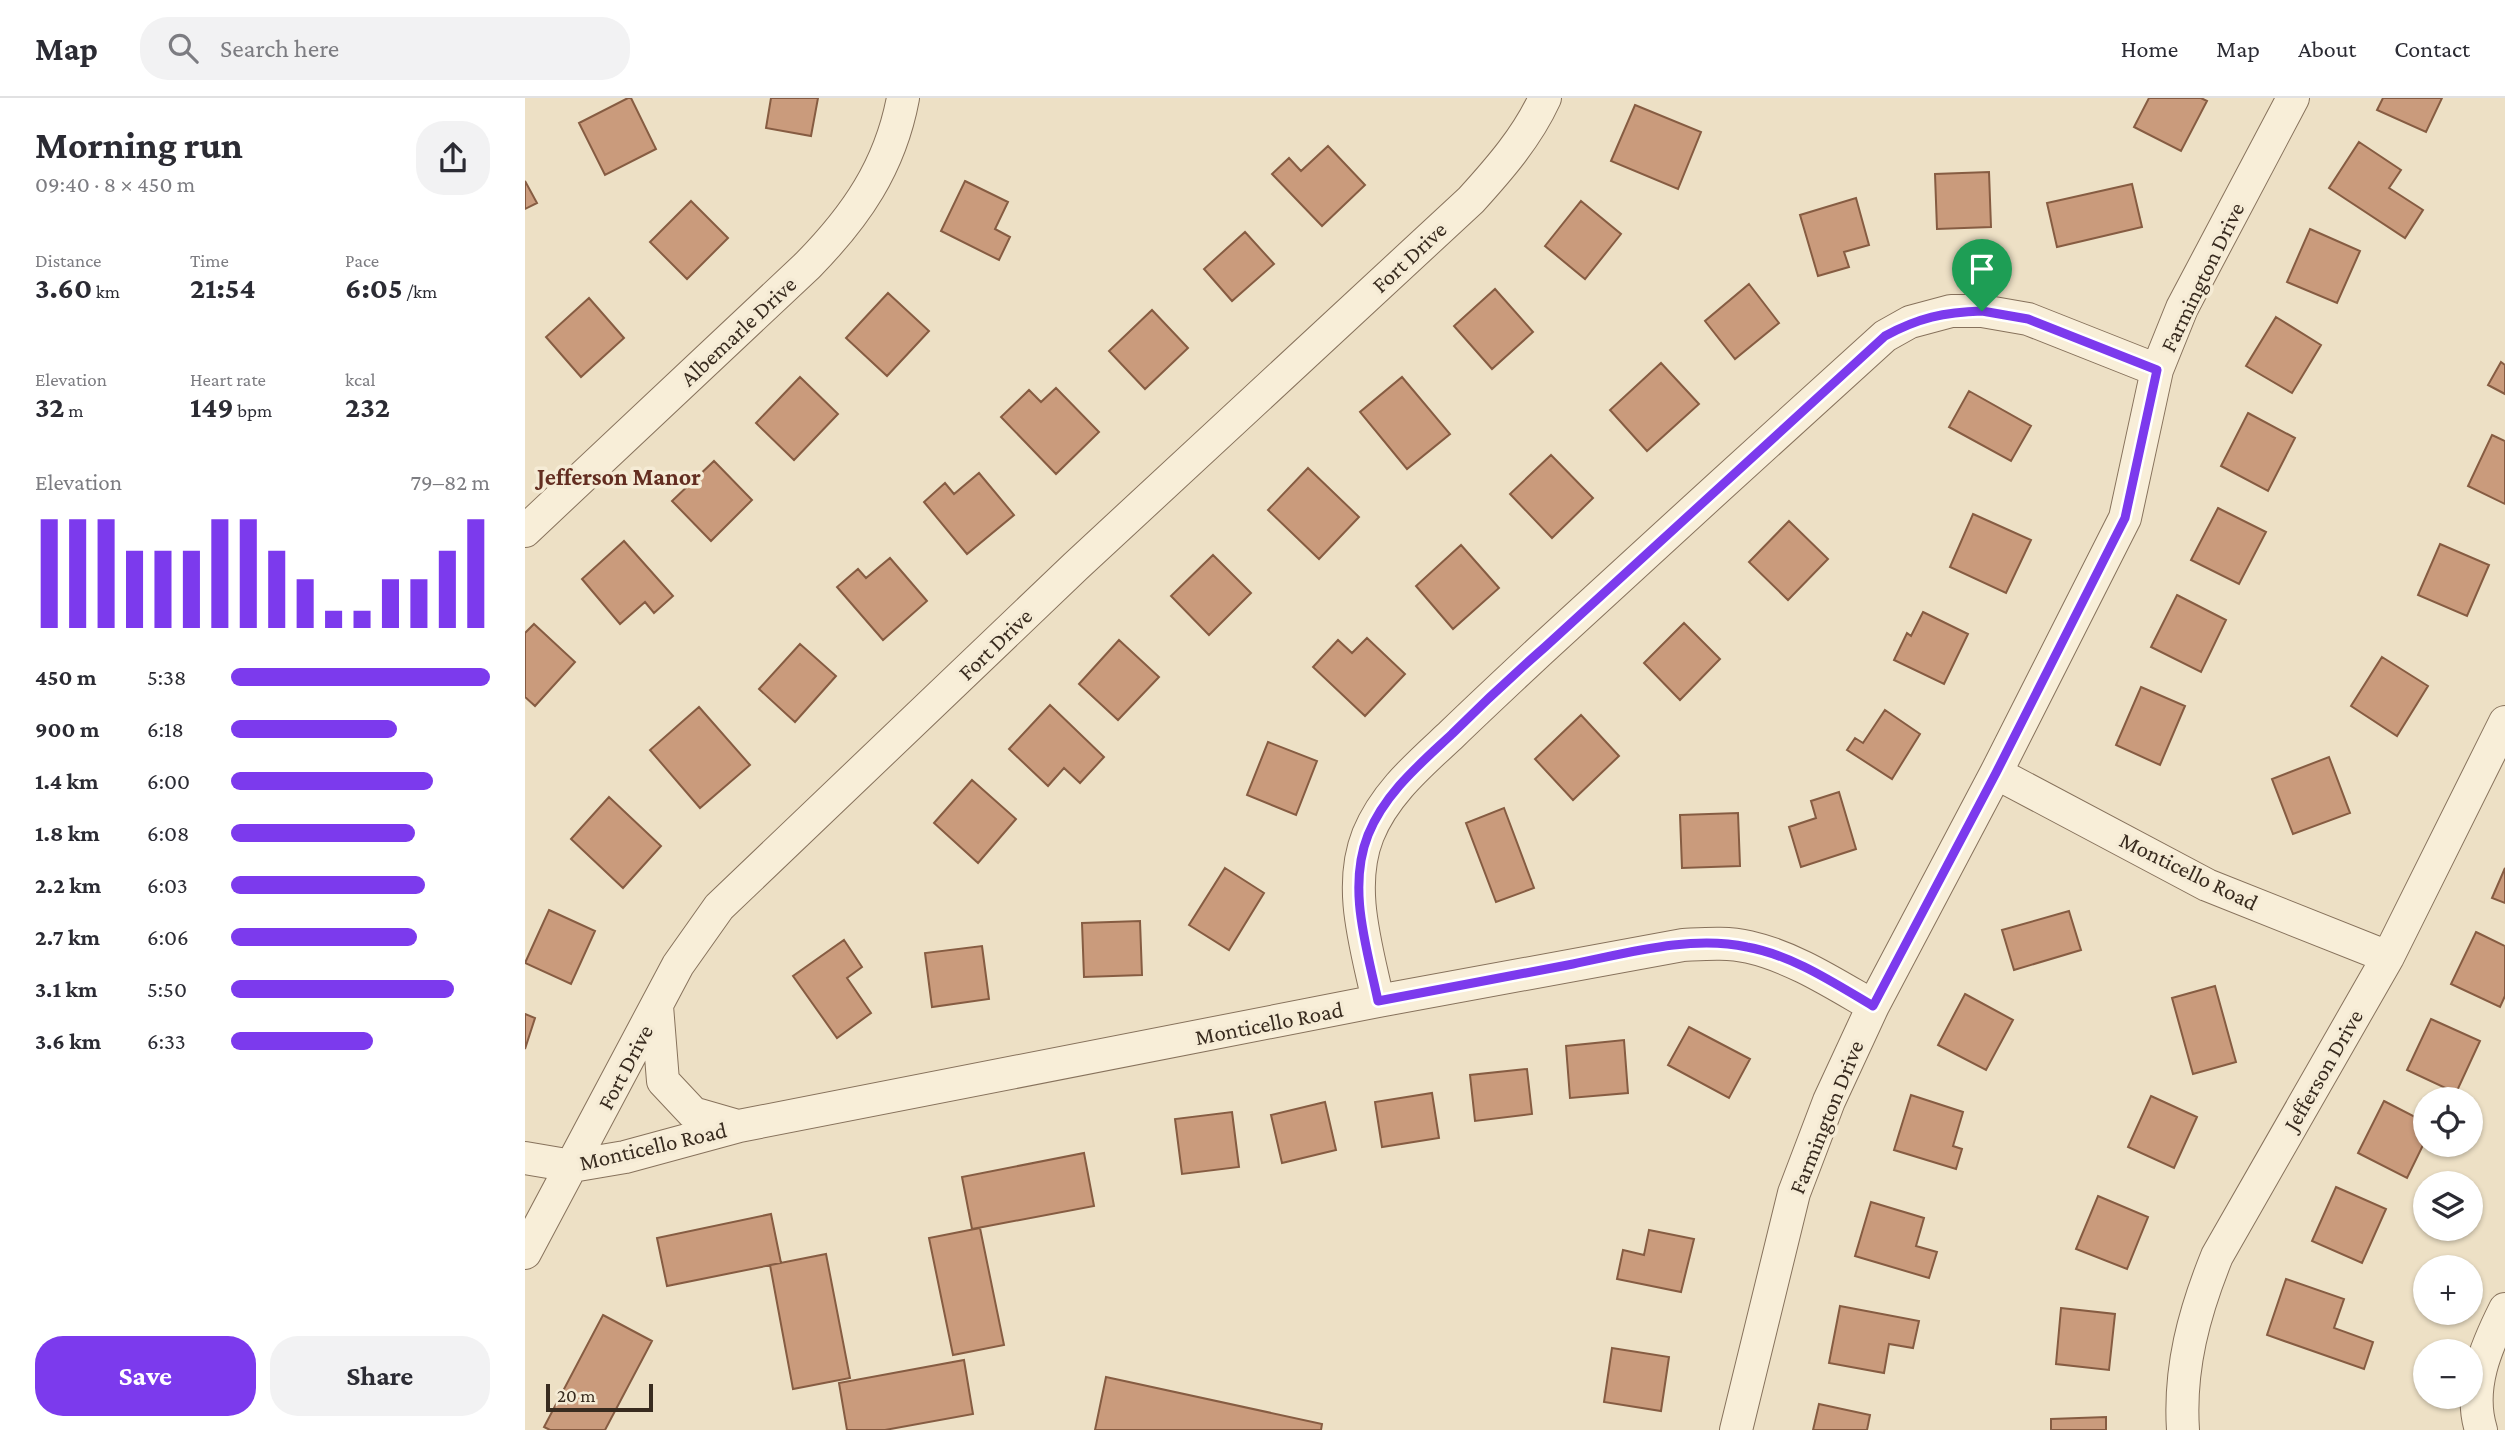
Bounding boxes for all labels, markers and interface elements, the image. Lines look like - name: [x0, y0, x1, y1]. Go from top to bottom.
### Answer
- search box: [140, 17, 630, 80]
- icon: search: [164, 29, 202, 67]
- text: Map: [35, 30, 98, 67]
- text: Search here: [220, 34, 339, 63]
- text: Home: [2121, 35, 2178, 62]
- text: Map: [2216, 35, 2260, 62]
- text: About: [2298, 35, 2356, 62]
- text: Contact: [2394, 35, 2470, 62]
- button: share: [416, 121, 490, 195]
- text: Morning run: [35, 124, 243, 166]
- text: 09:40 · 8 × 450 m: [35, 171, 195, 197]
- street label: Farmington Drive: [2155, 198, 2249, 356]
- street label: Fort Drive: [1366, 216, 1452, 298]
- pin: [1952, 239, 2012, 311]
- text: Distance: [35, 250, 101, 271]
- text: Time: [190, 250, 229, 271]
- text: Pace: [345, 250, 379, 271]
- icon: arrive: [1963, 250, 2001, 288]
- text: 3.60: [35, 271, 92, 304]
- text: 21:54: [190, 271, 256, 304]
- text: 6:05: [345, 271, 403, 304]
- street label: Albemarle Drive: [675, 271, 801, 391]
- text: km: [92, 281, 120, 302]
- text: /km: [403, 281, 437, 302]
- text: Elevation: [35, 369, 107, 390]
- text: Heart rate: [190, 369, 266, 390]
- text: kcal: [345, 369, 376, 390]
- text: 32: [35, 390, 65, 423]
- text: 149: [190, 390, 234, 423]
- text: 232: [345, 390, 390, 423]
- text: m: [65, 400, 84, 421]
- text: bpm: [234, 400, 272, 421]
- district label: Jefferson Manor: [534, 463, 701, 490]
- text: Elevation: [35, 469, 122, 495]
- text: 79–82 m: [410, 469, 490, 495]
- street label: Fort Drive: [953, 603, 1037, 685]
- text: 450 m: [35, 664, 96, 690]
- text: 5:38: [147, 664, 186, 690]
- text: 900 m: [35, 716, 99, 742]
- text: 6:18: [147, 716, 184, 742]
- text: 1.4 km: [35, 768, 98, 794]
- text: 6:00: [147, 768, 190, 794]
- text: 1.8 km: [35, 820, 100, 846]
- text: 6:08: [147, 820, 189, 846]
- street label: Monticello Road: [2116, 826, 2262, 916]
- text: 2.2 km: [35, 872, 101, 898]
- text: 6:03: [147, 872, 188, 898]
- text: 2.7 km: [35, 924, 100, 950]
- text: 6:06: [147, 924, 189, 950]
- text: 3.1 km: [35, 976, 98, 1002]
- text: 5:50: [147, 976, 187, 1002]
- street label: Monticello Road: [1193, 996, 1345, 1050]
- street label: Jefferson Drive: [2277, 1005, 2368, 1137]
- street label: Fort Drive: [592, 1020, 658, 1114]
- text: 3.6 km: [35, 1028, 101, 1054]
- text: 6:33: [147, 1028, 186, 1054]
- street label: Farmington Drive: [1783, 1036, 1869, 1198]
- map controls: [2413, 1087, 2483, 1409]
- button: locate: [2413, 1087, 2483, 1157]
- street label: Monticello Road: [577, 1116, 729, 1176]
- button: layers: [2413, 1171, 2483, 1241]
- button: +: [2413, 1255, 2483, 1325]
- button: Save: [35, 1336, 256, 1416]
- button: Share: [270, 1336, 490, 1416]
- button: −: [2413, 1339, 2483, 1409]
- scale bar: [546, 1381, 653, 1413]
- text: 20 m: [557, 1385, 596, 1406]

